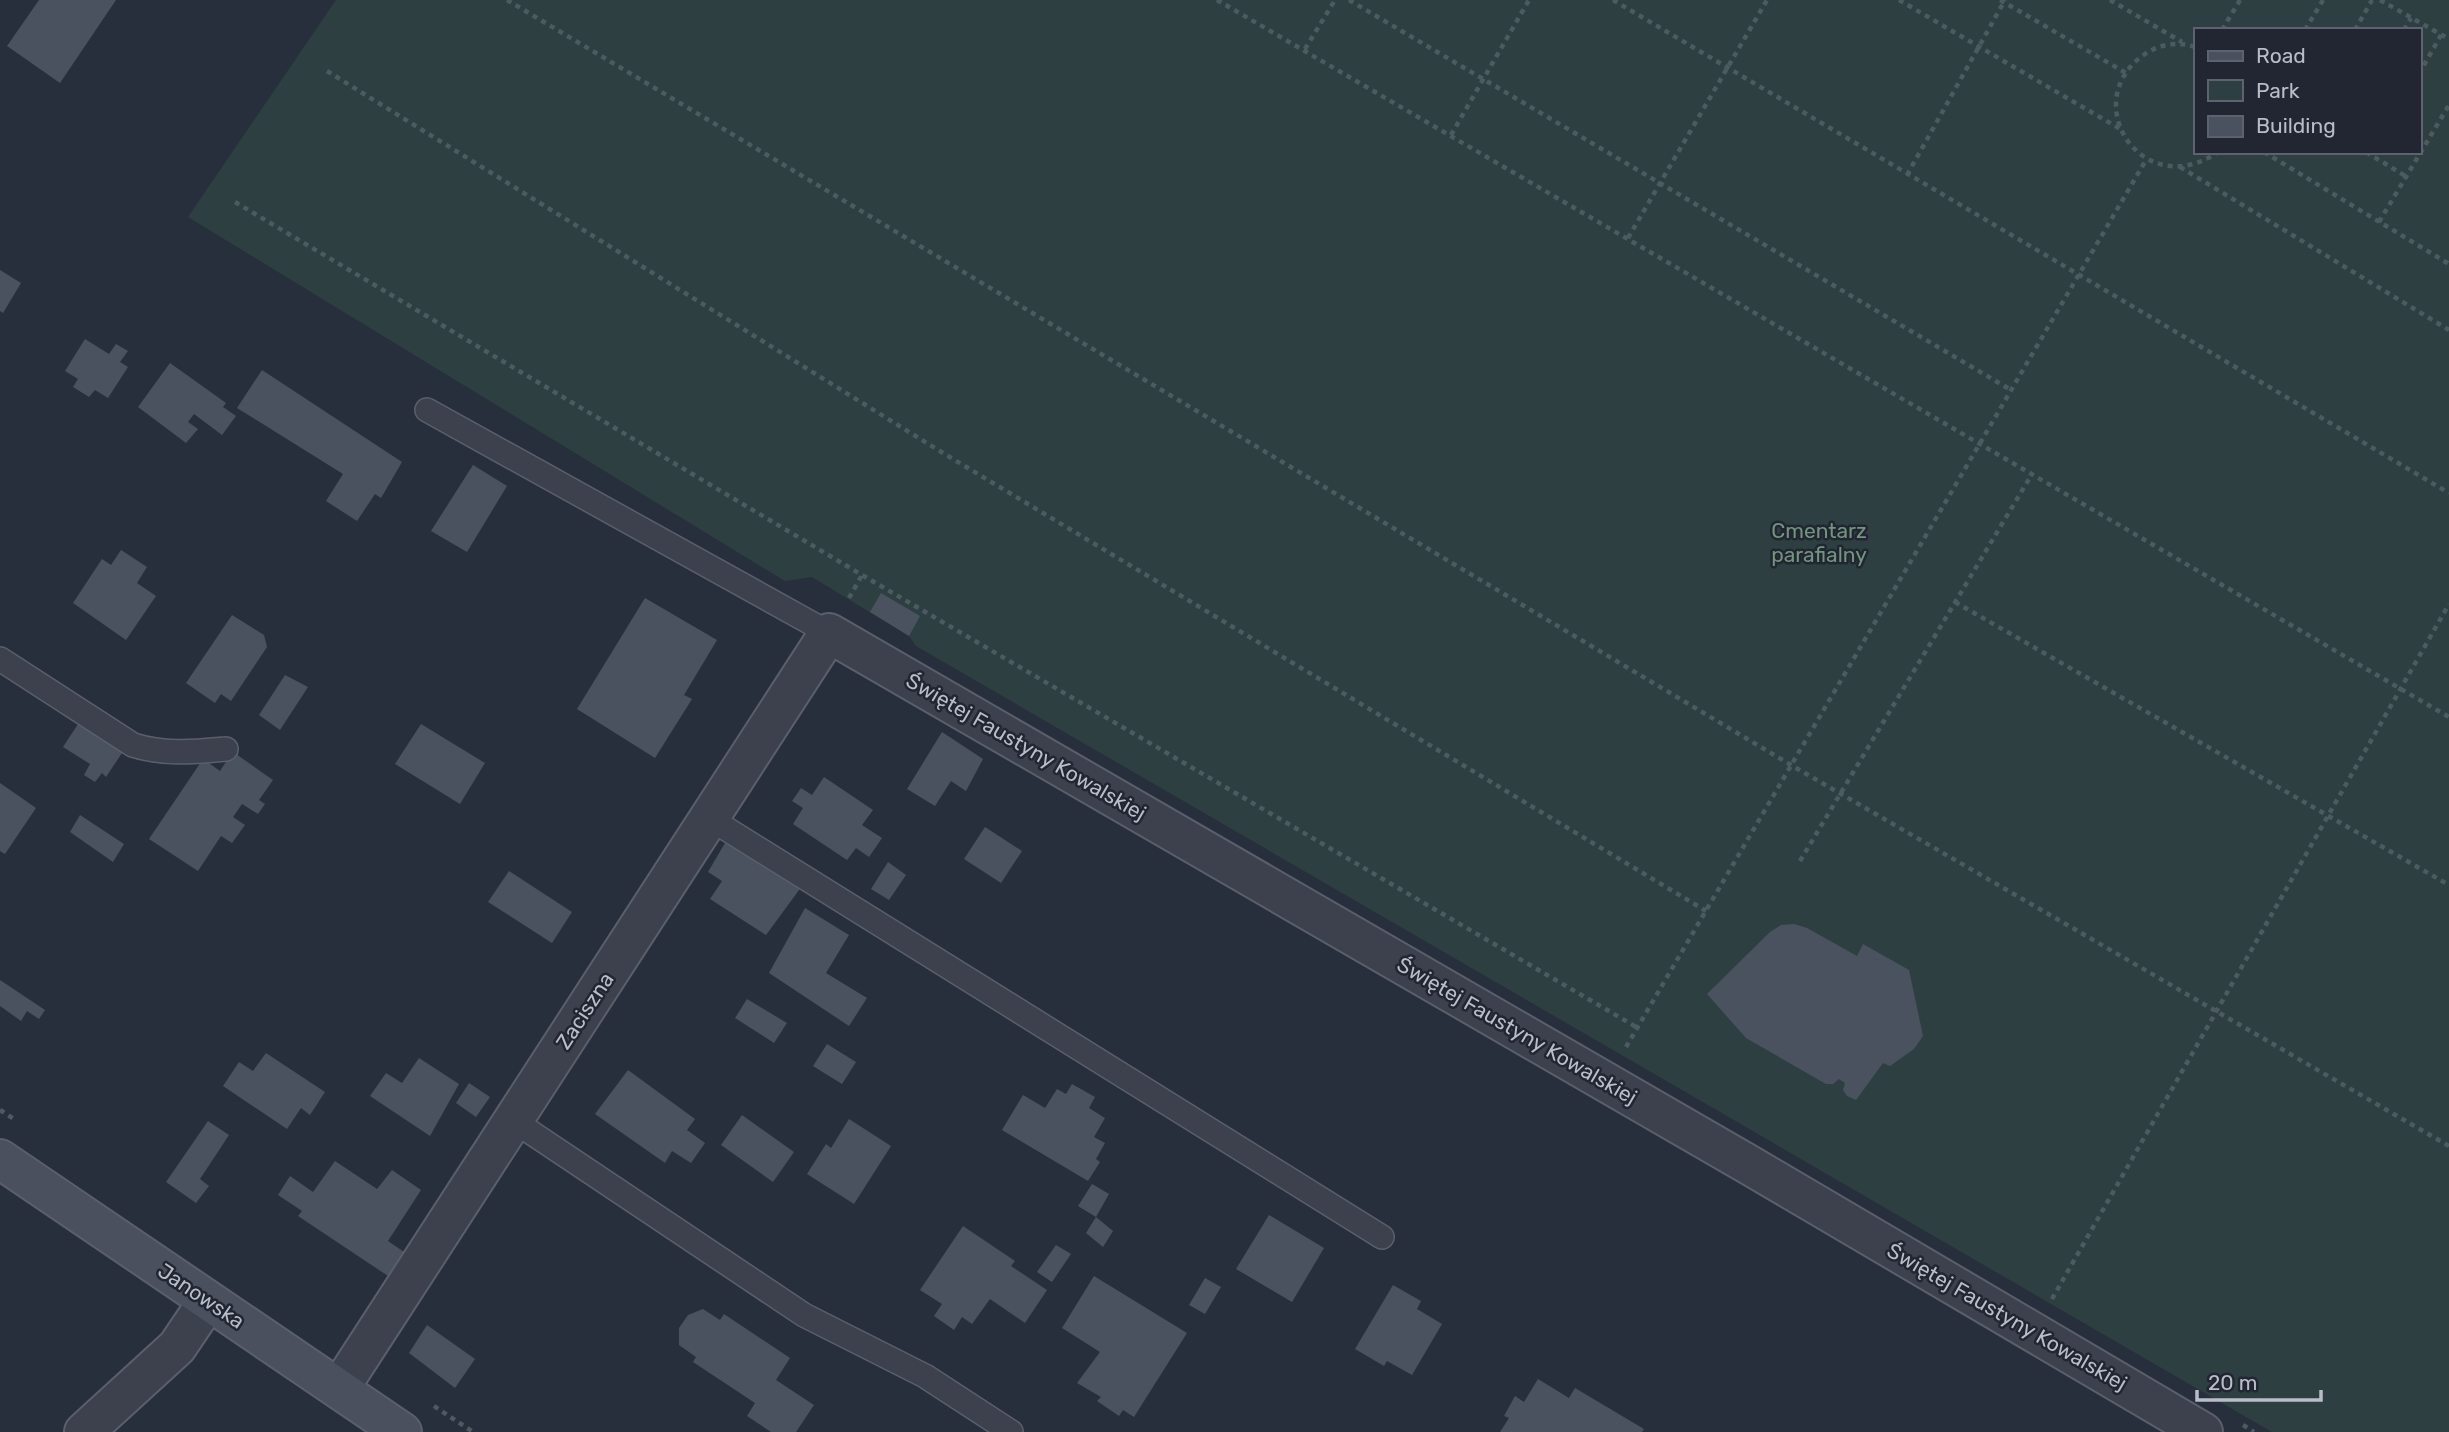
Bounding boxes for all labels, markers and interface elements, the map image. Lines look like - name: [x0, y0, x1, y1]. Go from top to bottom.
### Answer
- legend: [2194, 28, 2421, 154]
- text: Road: [2256, 43, 2306, 68]
- text: Park: [2256, 78, 2300, 103]
- text: Building: [2256, 113, 2336, 138]
- park label: Cmentarz parafialny: [1771, 518, 1867, 567]
- street label: Świętej Faustyny Kowalskiej: [902, 668, 1151, 826]
- street label: Świętej Faustyny Kowalskiej: [1393, 952, 1642, 1110]
- street label: Zaciszna: [551, 968, 619, 1054]
- street label: Świętej Faustyny Kowalskiej: [1883, 1238, 2132, 1396]
- street label: Janowska: [153, 1258, 249, 1334]
- scale bar: [2197, 1358, 2321, 1402]
- text: 20 m: [2208, 1370, 2257, 1395]

